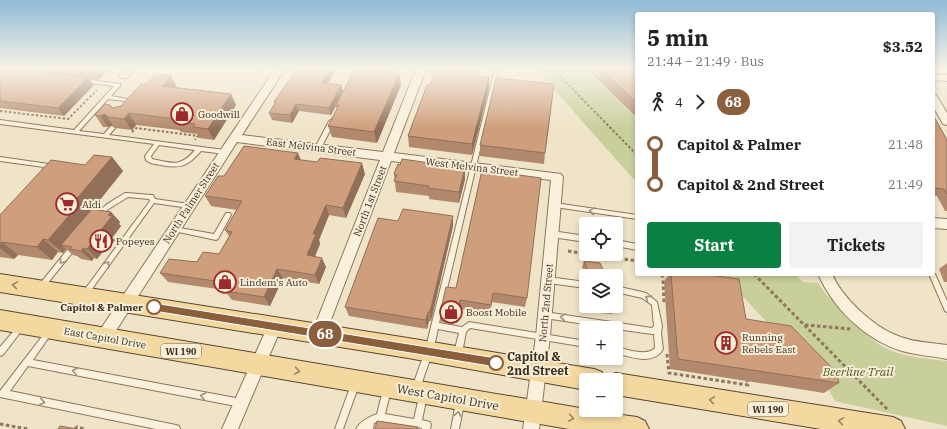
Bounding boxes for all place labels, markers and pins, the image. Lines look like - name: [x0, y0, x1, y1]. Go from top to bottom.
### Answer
- shop icon: Goodwill: [169, 101, 195, 127]
- place label: Goodwill: [198, 108, 240, 121]
- supermarket icon: Aldi: [54, 191, 80, 217]
- place label: Aldi: [82, 198, 101, 211]
- restaurant icon: Popeyes: [88, 228, 114, 254]
- place label: Popeyes: [116, 235, 155, 248]
- shop icon: Lindem's Auto: [212, 269, 238, 295]
- place label: Lindem's Auto: [240, 276, 308, 289]
- marker: Capitol & Palmer: [146, 299, 162, 315]
- shop icon: Boost Mobile: [438, 299, 464, 325]
- place label: Capitol & Palmer: [60, 301, 143, 314]
- place label: Boost Mobile: [466, 306, 527, 319]
- building icon: Running Rebels East: [713, 330, 739, 356]
- place label: Running Rebels East: [742, 331, 796, 356]
- place label: Capitol & 2nd Street: [507, 349, 569, 378]
- marker: Capitol & 2nd Street: [488, 355, 504, 371]

